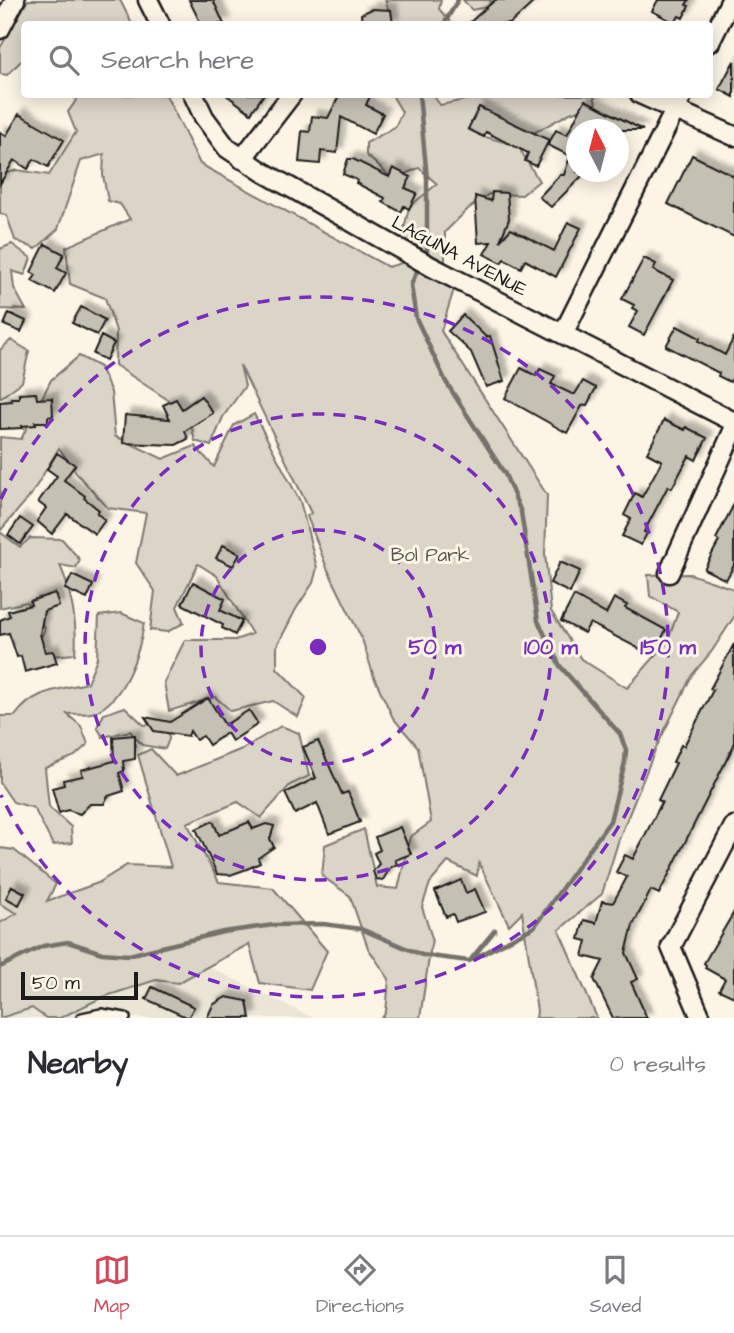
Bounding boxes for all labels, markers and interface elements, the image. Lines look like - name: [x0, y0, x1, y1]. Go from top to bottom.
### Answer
- search box: [21, 21, 713, 98]
- icon: search: [45, 41, 83, 79]
- text: Search here: [101, 42, 254, 78]
- north arrow: [566, 119, 629, 182]
- street label: LAGUNA AVENUE: [387, 209, 532, 303]
- park label: Bol Park: [391, 542, 470, 569]
- text: 50 m: [409, 633, 462, 662]
- text: 100 m: [524, 633, 579, 662]
- text: 150 m: [640, 633, 696, 662]
- centre of rings: [306, 635, 330, 659]
- scale bar: [21, 969, 138, 1001]
- text: 50 m: [32, 970, 80, 997]
- text: Nearby: [28, 1043, 128, 1085]
- text: 0 results: [609, 1048, 706, 1080]
- tab: Map: [93, 1251, 131, 1320]
- tab: Directions: [316, 1251, 404, 1320]
- tab: Saved: [590, 1251, 641, 1320]

